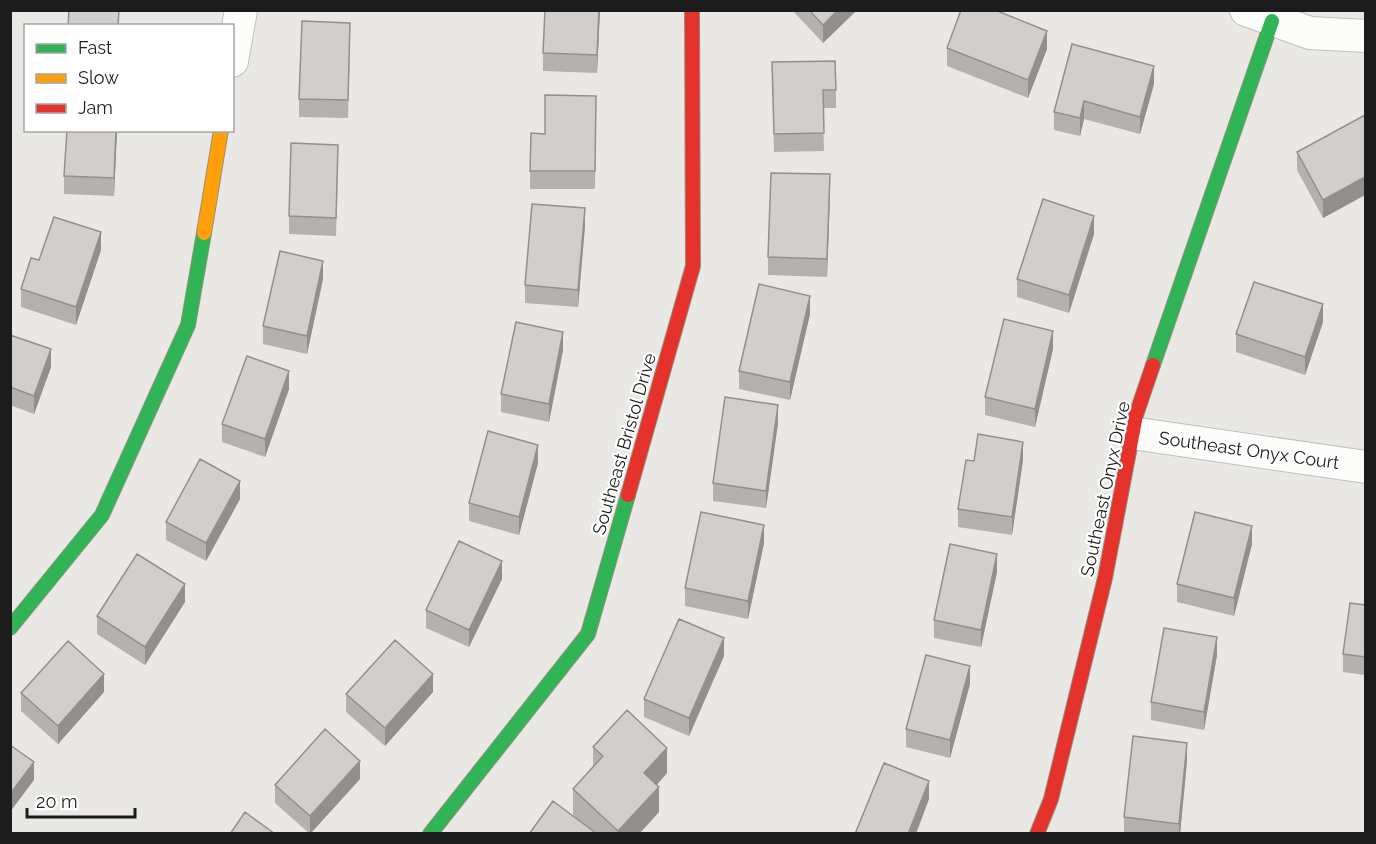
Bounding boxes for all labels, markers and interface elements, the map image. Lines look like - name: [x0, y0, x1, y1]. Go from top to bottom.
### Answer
- legend: [24, 24, 234, 132]
- text: Fast: [78, 37, 112, 58]
- text: Slow: [78, 67, 119, 88]
- text: Jam: [78, 97, 113, 118]
- street label: Southeast Bristol Drive: [588, 350, 660, 537]
- street label: Southeast Onyx Drive: [1076, 399, 1134, 579]
- street label: Southeast Onyx Court: [1158, 427, 1340, 473]
- scale bar: [27, 781, 135, 819]
- text: 20 m: [36, 791, 78, 812]

